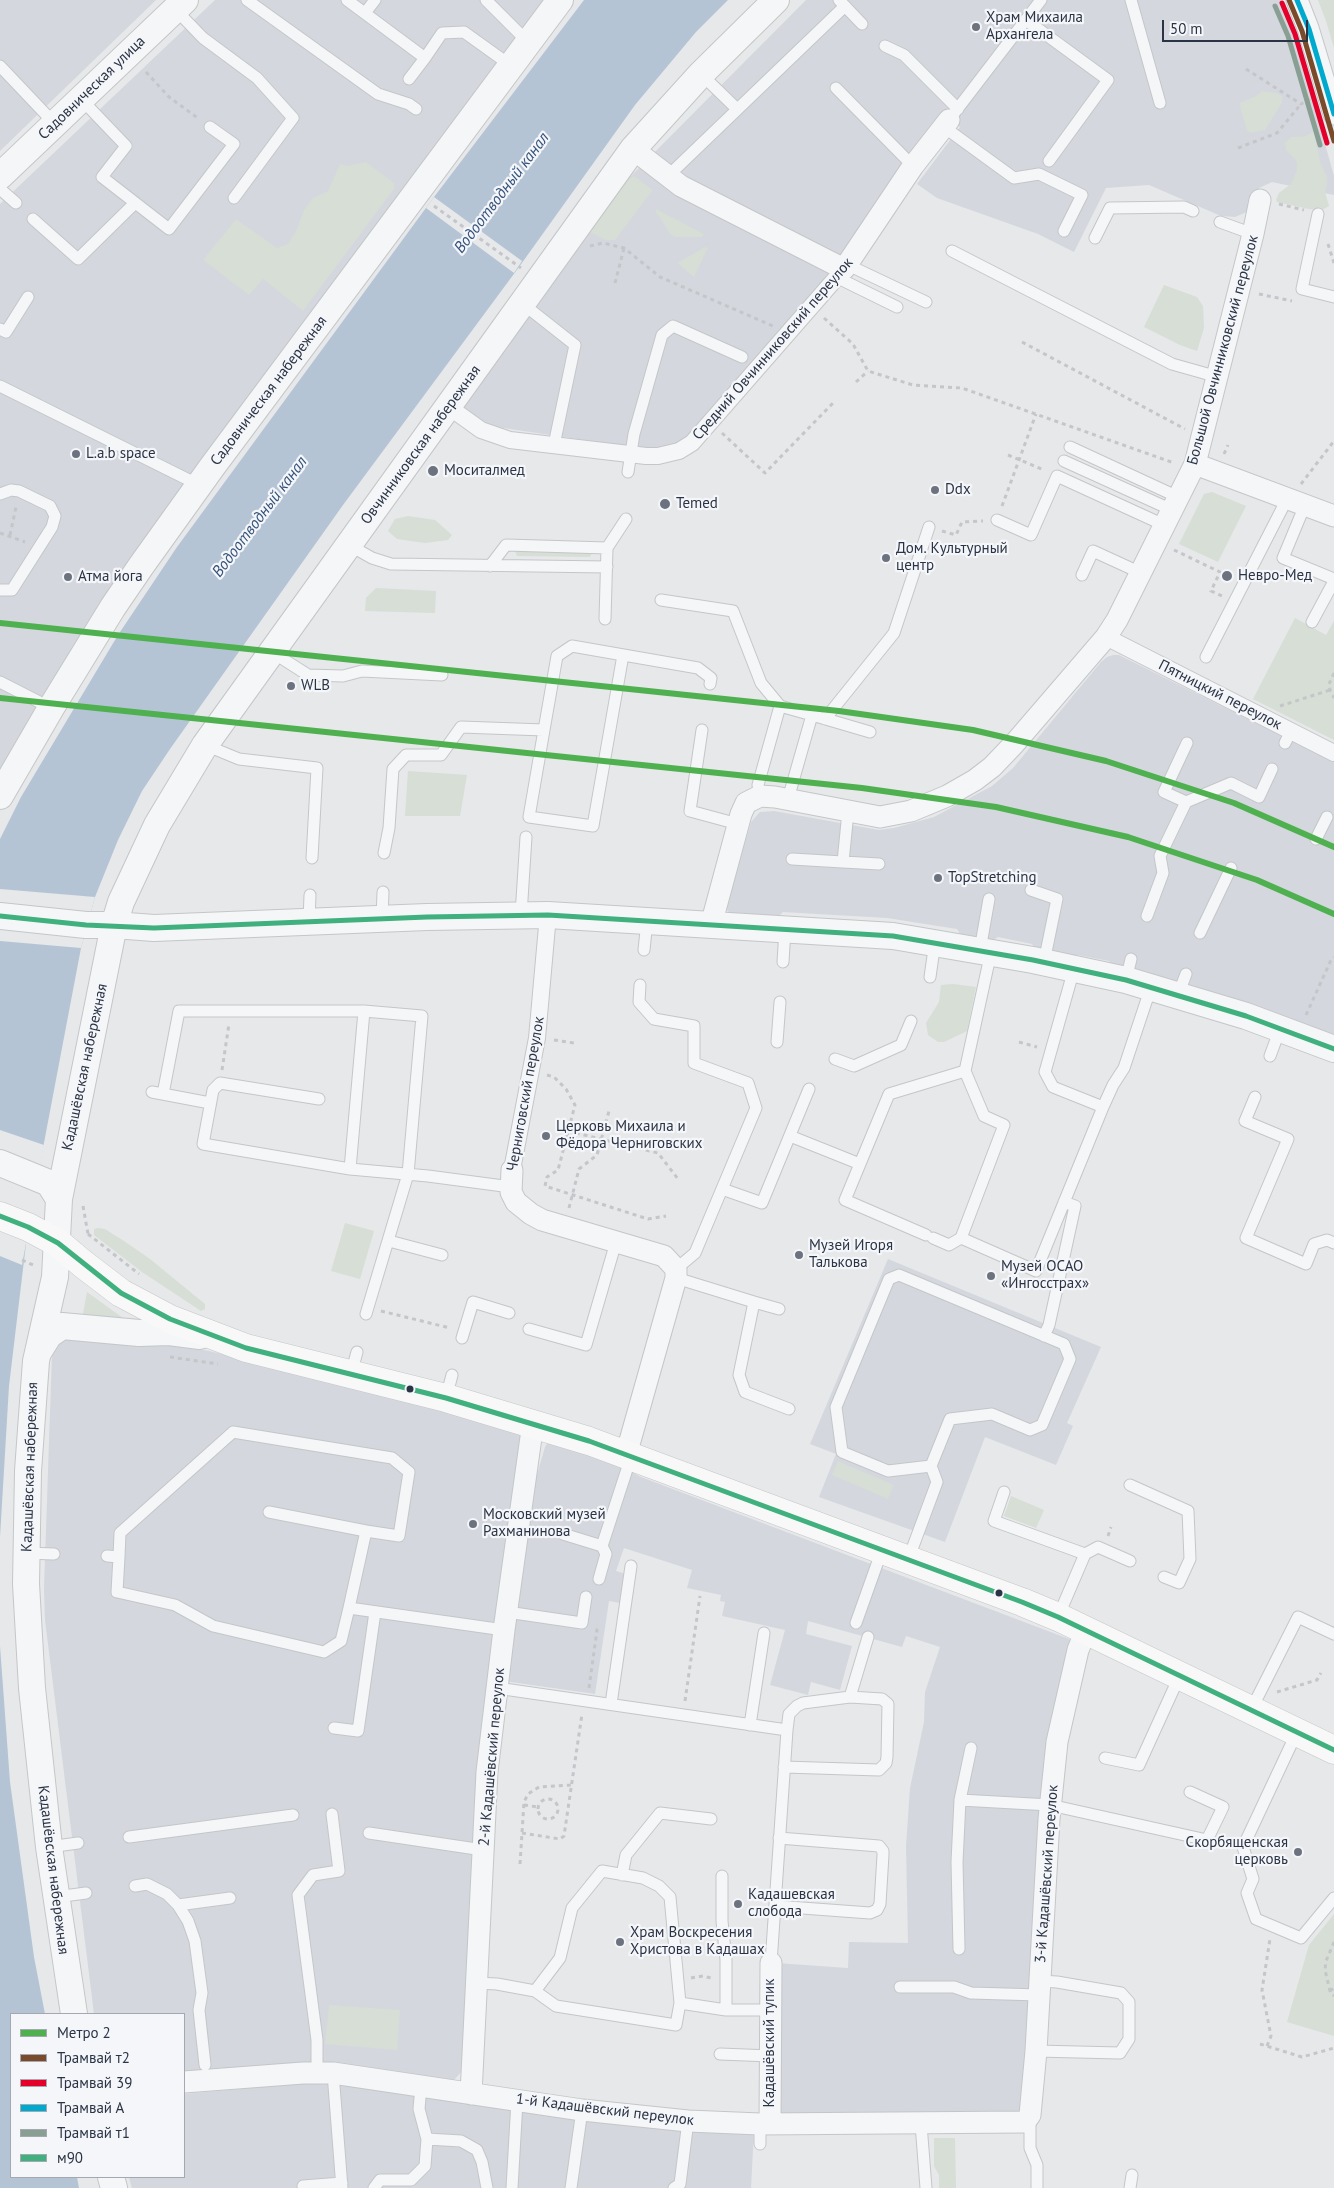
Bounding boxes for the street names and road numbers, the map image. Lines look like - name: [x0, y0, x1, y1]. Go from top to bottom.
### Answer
- street label: Садовническая улица: [35, 32, 149, 144]
- street label: Большой Овчинниковский переулок: [1184, 233, 1262, 467]
- street label: Средний Овчинниковский переулок: [689, 254, 857, 444]
- street label: Садовническая набережная: [207, 313, 331, 469]
- street label: Овчинниковская набережная: [357, 362, 485, 528]
- street label: Пятницкий переулок: [1155, 656, 1285, 734]
- street label: Кадашёвская набережная: [59, 982, 111, 1152]
- street label: Черниговский переулок: [504, 1015, 548, 1173]
- street label: Кадашёвская набережная: [18, 1382, 42, 1552]
- street label: 2-й Кадашёвский переулок: [475, 1667, 509, 1847]
- street label: Кадашёвская набережная: [34, 1784, 72, 1956]
- street label: 3-й Кадашёвский переулок: [1032, 1784, 1062, 1964]
- street label: Кадашёвский тупик: [761, 1979, 779, 2107]
- street label: 1-й Кадашёвский переулок: [515, 2090, 695, 2130]

